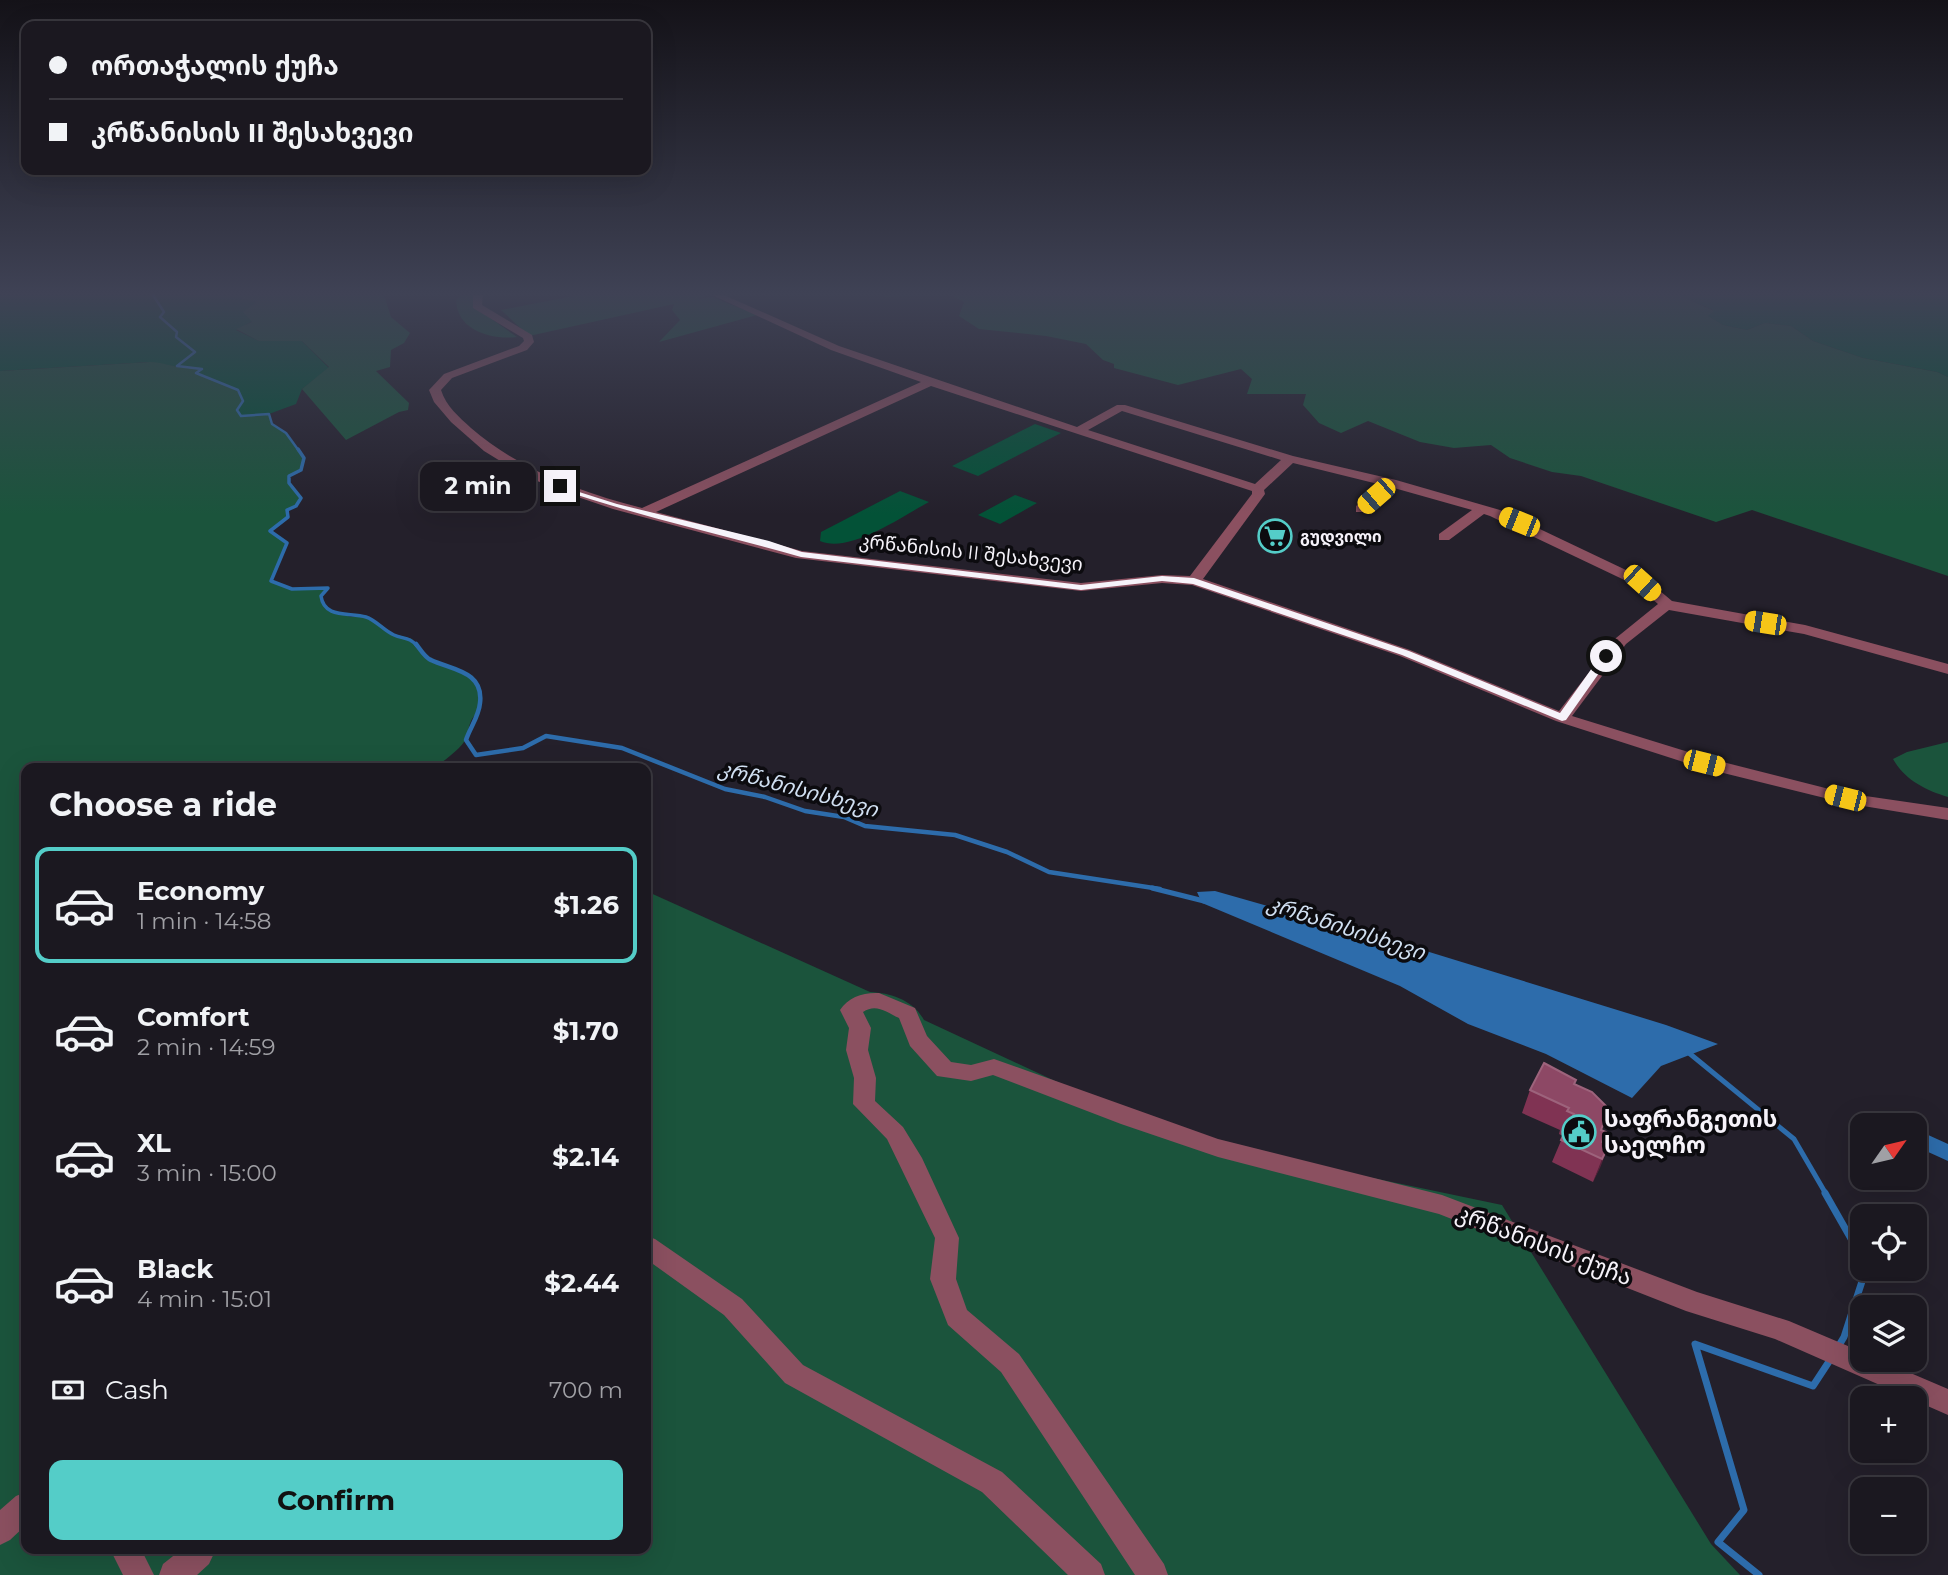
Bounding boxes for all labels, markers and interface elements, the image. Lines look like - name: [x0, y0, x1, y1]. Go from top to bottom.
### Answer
- text: ორთაჭალის ქუჩა: [91, 50, 339, 82]
- text: კრწანისის II შესახვევი: [91, 117, 414, 149]
- callout: 2 min: [420, 462, 536, 510]
- route end: [544, 470, 576, 502]
- text: 2 min: [444, 472, 512, 500]
- car: [1354, 474, 1399, 518]
- car: [1496, 504, 1543, 540]
- supermarket icon: გუდვილი: [1256, 517, 1294, 555]
- place label: გუდვილი: [1300, 527, 1382, 547]
- street label: კრწანისის II შესახვევი: [858, 529, 1084, 576]
- car: [1620, 561, 1665, 605]
- car: [1743, 609, 1788, 637]
- route start: [1590, 640, 1622, 672]
- car: [1682, 748, 1727, 778]
- water label: კრწანისისხევი: [715, 755, 882, 823]
- car: [1823, 783, 1868, 813]
- text: Choose a ride: [49, 785, 277, 824]
- icon: car: [53, 874, 116, 937]
- text: Economy: [137, 875, 264, 907]
- text: $1.26: [554, 889, 619, 921]
- water label: კრწანისისხევი: [1264, 890, 1429, 966]
- text: 1 min · 14:58: [137, 907, 272, 935]
- icon: car: [53, 1000, 116, 1063]
- text: Comfort: [137, 1001, 249, 1033]
- text: $1.70: [553, 1015, 619, 1047]
- text: 2 min · 14:59: [137, 1033, 276, 1061]
- place label: საფრანგეთის საელჩო: [1604, 1105, 1777, 1159]
- public building icon: საფრანგეთის საელჩო: [1560, 1113, 1598, 1151]
- north arrow: [1850, 1113, 1927, 1190]
- map controls: [1850, 1113, 1927, 1554]
- icon: car: [53, 1126, 116, 1189]
- text: XL: [137, 1127, 171, 1159]
- text: $2.14: [552, 1141, 619, 1173]
- text: 3 min · 15:00: [137, 1159, 277, 1187]
- street label: კრწანისის ქუჩა: [1452, 1199, 1636, 1291]
- button: locate: [1850, 1204, 1927, 1281]
- icon: car: [53, 1252, 116, 1315]
- text: Black: [137, 1253, 213, 1285]
- text: $2.44: [544, 1267, 619, 1299]
- text: 4 min · 15:01: [137, 1285, 272, 1313]
- button: layers: [1850, 1295, 1927, 1372]
- icon: cash: [49, 1371, 87, 1409]
- text: Cash: [105, 1374, 169, 1406]
- text: 700 m: [549, 1376, 623, 1404]
- button: +: [1850, 1386, 1927, 1463]
- button: Confirm: [49, 1460, 623, 1540]
- button: −: [1850, 1477, 1927, 1554]

